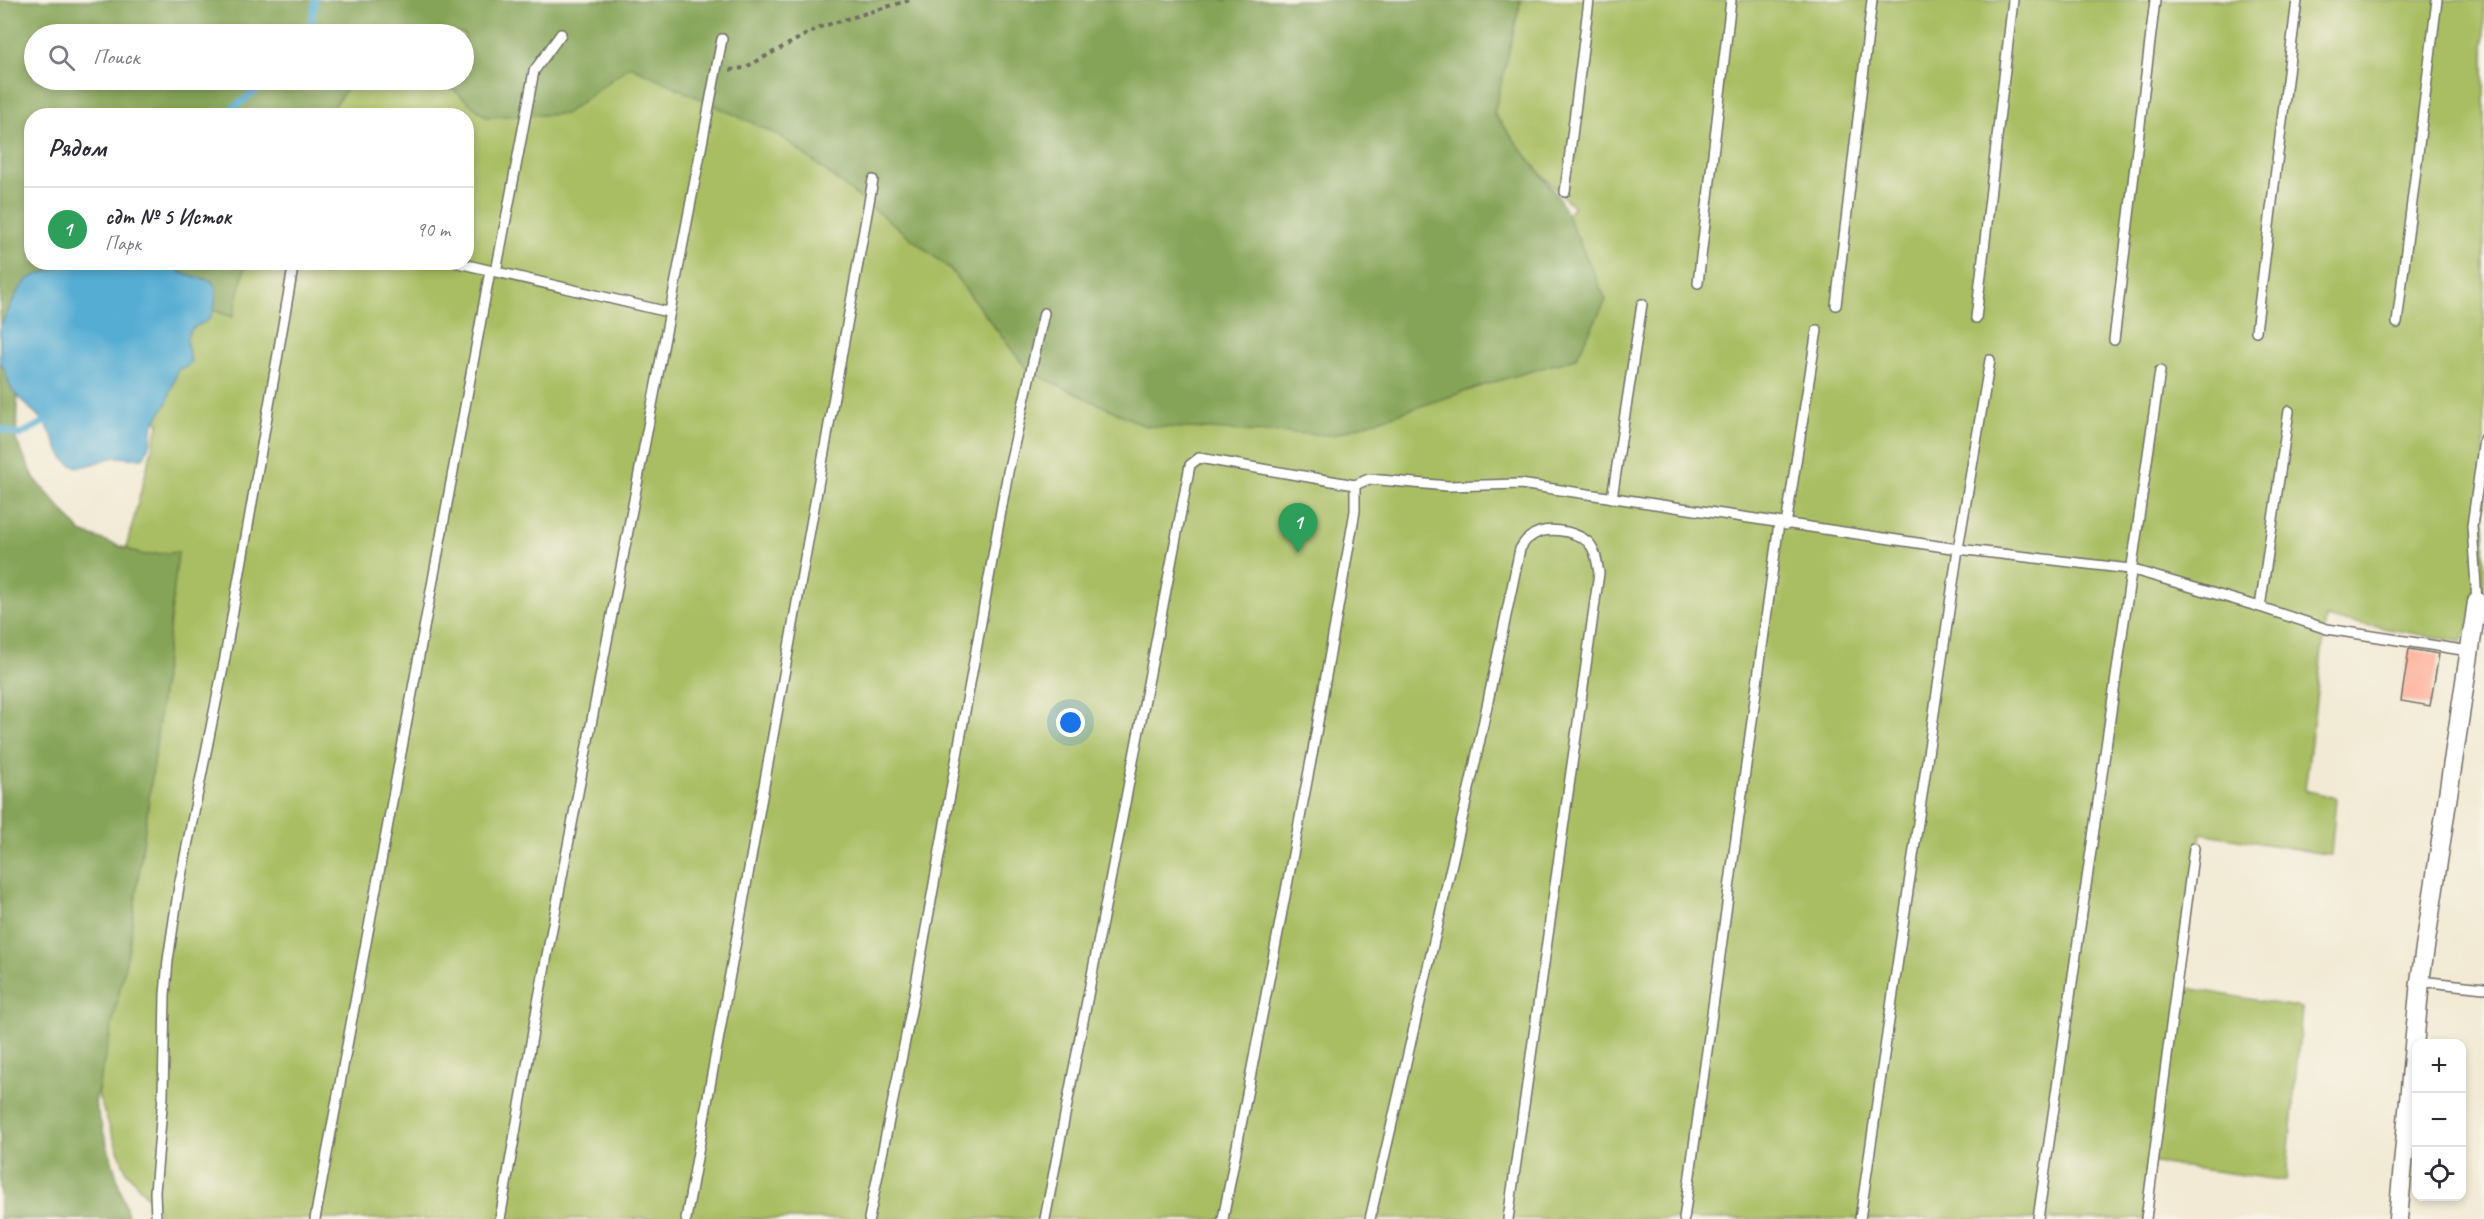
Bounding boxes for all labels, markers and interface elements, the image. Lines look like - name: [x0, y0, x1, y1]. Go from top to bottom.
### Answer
- search box: [24, 24, 474, 90]
- icon: search: [45, 41, 78, 74]
- text: Поиск: [93, 43, 139, 71]
- text: Рядом: [48, 131, 106, 164]
- text: сдт № 5 Исток: [105, 203, 231, 231]
- text: 1: [63, 217, 72, 242]
- text: 90 m: [416, 217, 450, 242]
- text: Парк: [105, 231, 141, 256]
- pin: 1: [1278, 504, 1318, 553]
- your location: [1056, 708, 1085, 737]
- map controls: [2412, 1039, 2466, 1201]
- button: +: [2412, 1039, 2466, 1093]
- button: −: [2412, 1093, 2466, 1147]
- button: locate: [2412, 1147, 2466, 1201]

